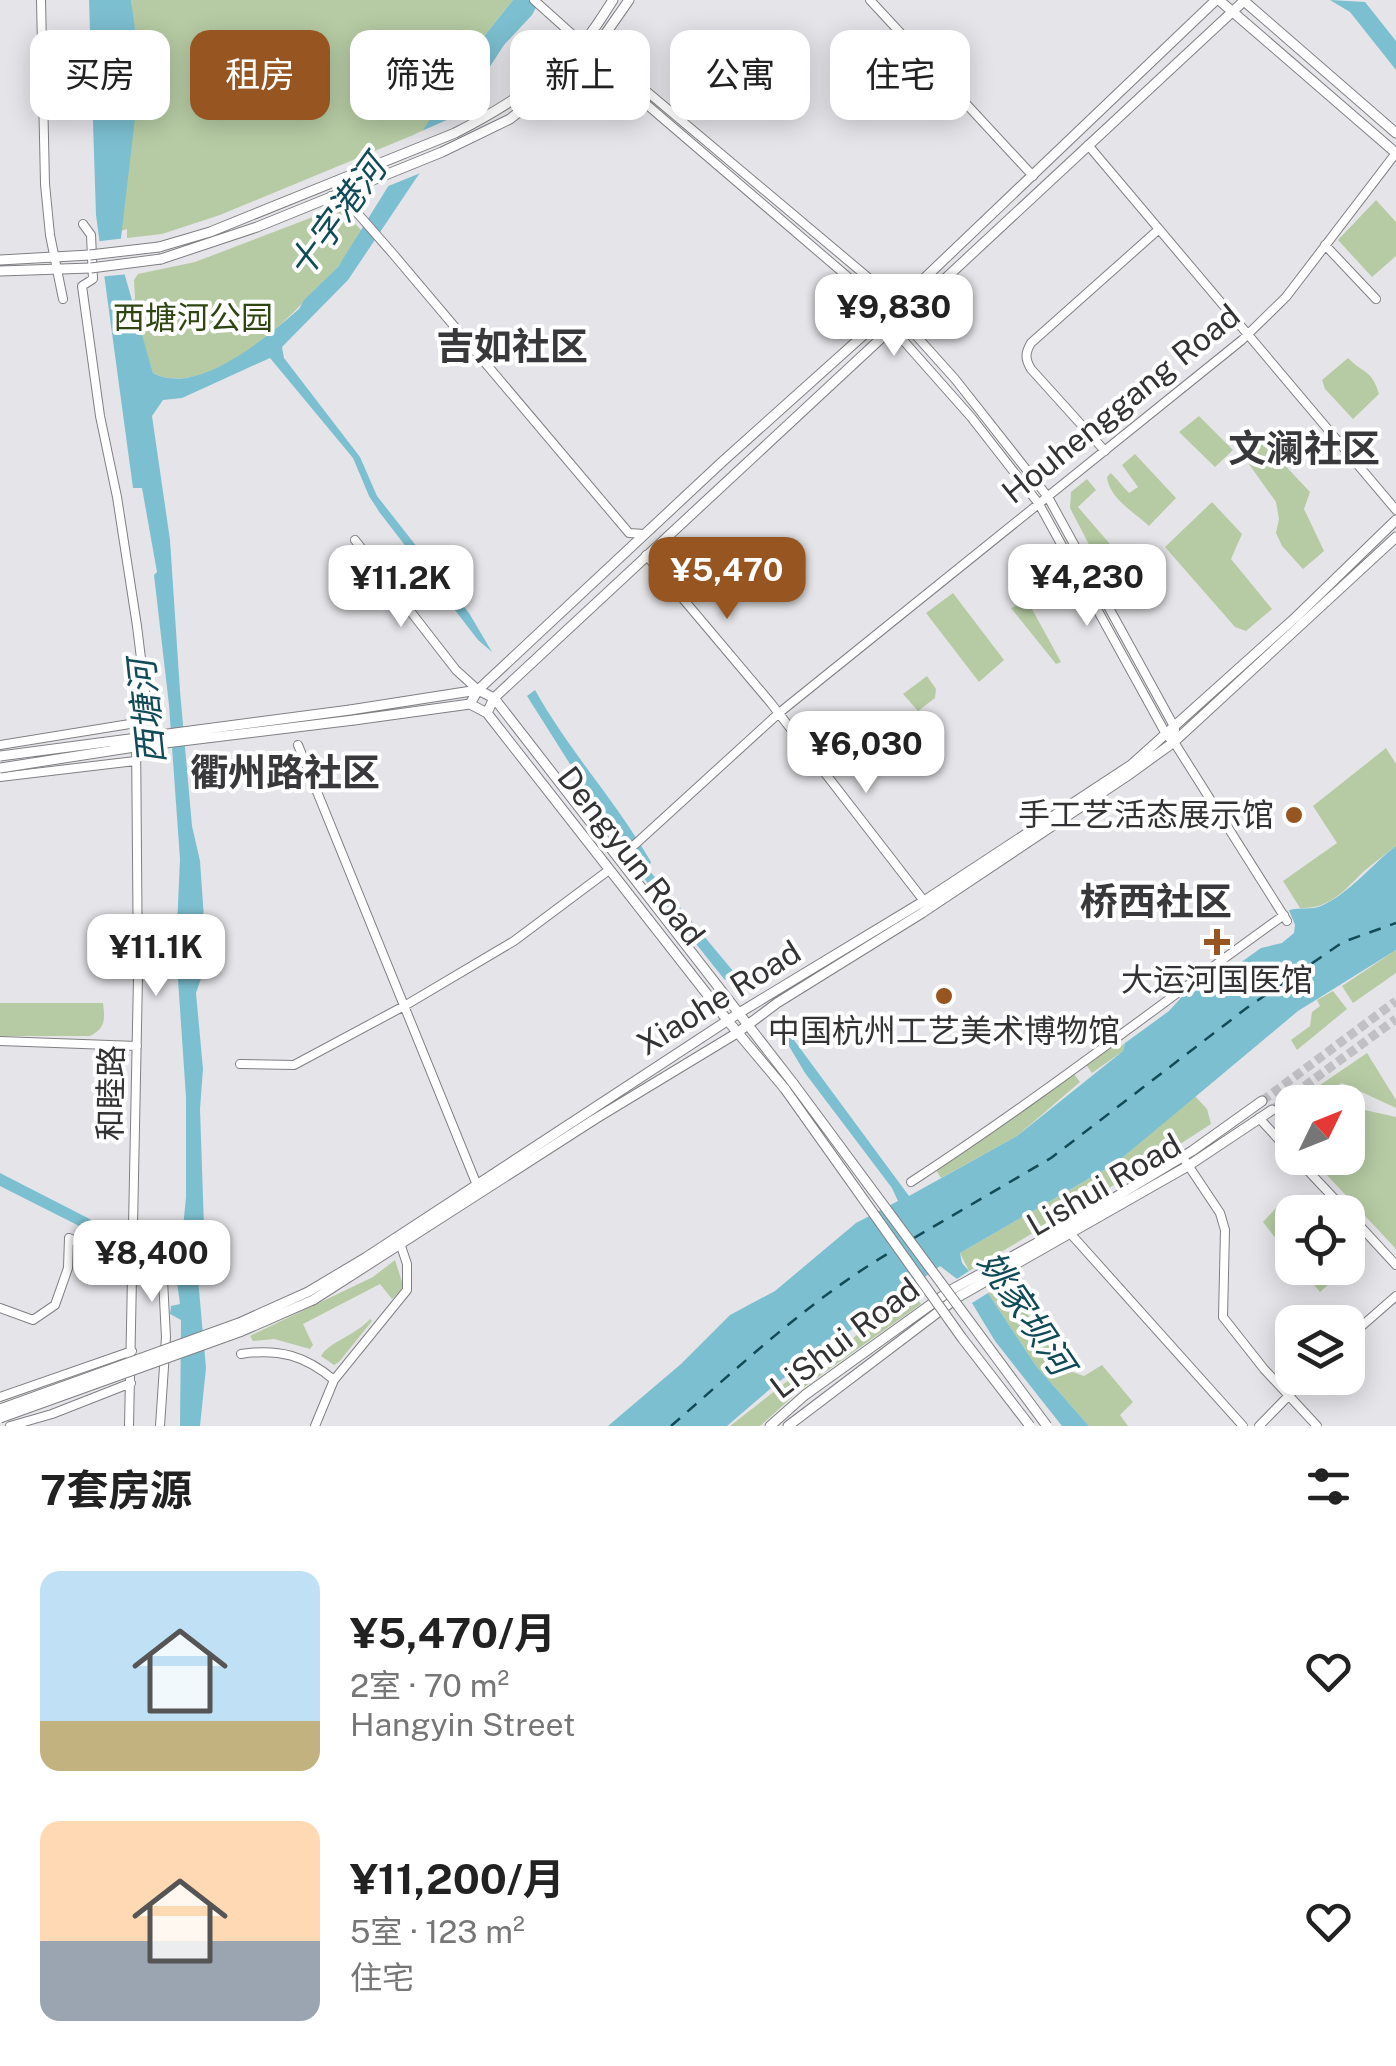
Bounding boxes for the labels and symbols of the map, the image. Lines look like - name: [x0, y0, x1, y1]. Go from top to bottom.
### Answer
- water label: 十字港河: [279, 143, 398, 285]
- pin: ¥9,830: [813, 274, 975, 359]
- street label: Houhenggang Road: [995, 296, 1247, 511]
- park label: 西塘河公园: [113, 299, 273, 336]
- district label: 吉如社区: [436, 324, 588, 369]
- district label: 文澜社区: [1228, 426, 1380, 471]
- pin: ¥5,470: [646, 537, 808, 622]
- pin: ¥4,230: [1006, 544, 1168, 629]
- pin: ¥11.2K: [320, 545, 482, 630]
- water label: 西塘河: [120, 652, 172, 766]
- pin: ¥6,030: [785, 711, 947, 796]
- district label: 衢州路社区: [190, 750, 380, 795]
- street label: Dengyun Road: [550, 759, 713, 952]
- place label: 手工艺活态展示馆: [1018, 796, 1274, 833]
- marker: 手工艺活态展示馆: [1283, 804, 1305, 826]
- district label: 桥西社区: [1080, 879, 1232, 924]
- pin: ¥11.1K: [75, 914, 237, 999]
- marker: 大运河国医馆: [1204, 929, 1230, 955]
- street label: Xiaohe Road: [630, 933, 807, 1062]
- place label: 大运河国医馆: [1121, 961, 1313, 998]
- marker: 中国杭州工艺美术博物馆: [933, 985, 955, 1007]
- place label: 中国杭州工艺美术博物馆: [768, 1012, 1120, 1049]
- street label: 和睦路: [91, 1045, 130, 1141]
- north arrow: [1275, 1085, 1365, 1175]
- street label: Lishui Road: [1020, 1126, 1187, 1243]
- pin: ¥8,400: [71, 1220, 233, 1305]
- water label: 姚家坝河: [970, 1243, 1086, 1387]
- street label: LiShui Road: [763, 1270, 926, 1406]

